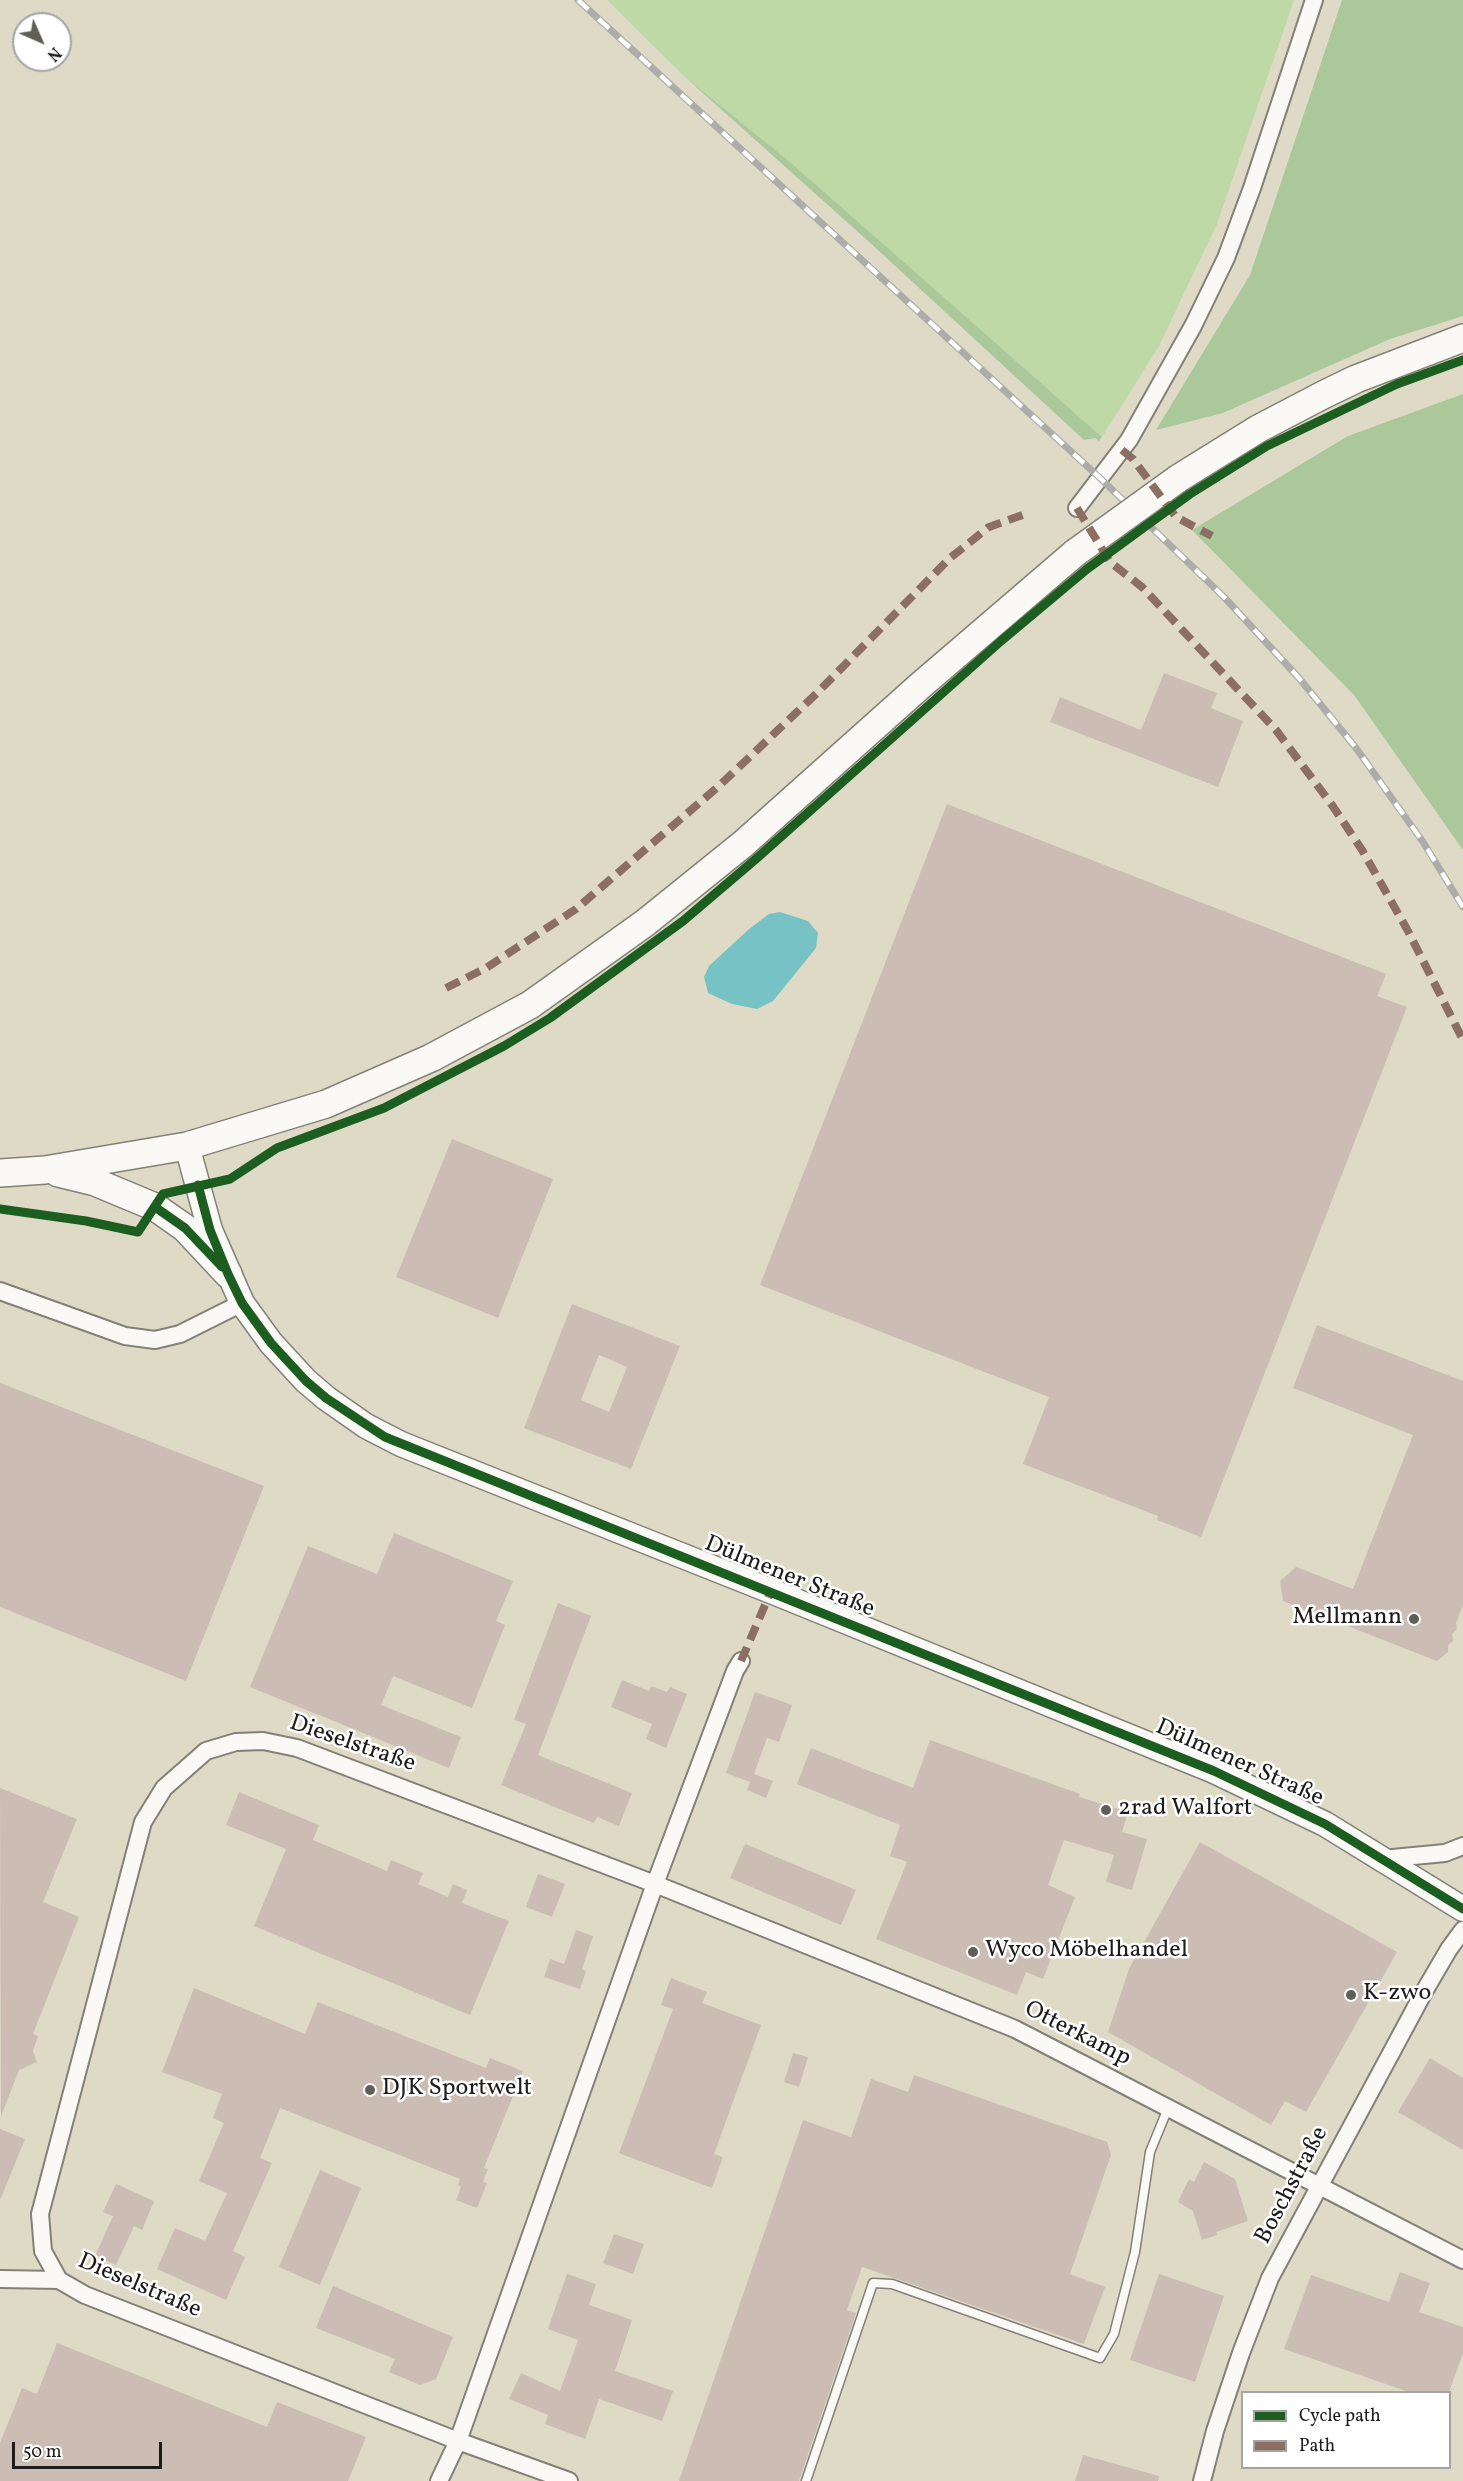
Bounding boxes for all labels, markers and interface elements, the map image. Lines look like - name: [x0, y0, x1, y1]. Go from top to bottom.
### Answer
- north arrow: [12, 12, 72, 72]
- text: N: [41, 41, 65, 65]
- street label: Dülmener Straße: [700, 1531, 878, 1625]
- place label: Mellmann: [1293, 1605, 1402, 1633]
- marker: Mellmann: [1407, 1612, 1421, 1626]
- street label: Dieselstraße: [285, 1710, 419, 1780]
- street label: Dülmener Straße: [1151, 1714, 1327, 1814]
- place label: 2rad Walfort: [1118, 1796, 1252, 1824]
- marker: 2rad Walfort: [1099, 1803, 1113, 1817]
- place label: Wyco Möbelhandel: [985, 1938, 1188, 1966]
- marker: Wyco Möbelhandel: [966, 1945, 980, 1959]
- place label: K-zwo: [1363, 1981, 1431, 2009]
- marker: K-zwo: [1344, 1988, 1358, 2002]
- street label: Otterkamp: [1019, 1996, 1135, 2074]
- place label: DJK Sportwelt: [382, 2076, 532, 2104]
- marker: DJK Sportwelt: [363, 2083, 377, 2097]
- street label: Boschstraße: [1250, 2122, 1336, 2250]
- street label: Dieselstraße: [73, 2248, 205, 2326]
- legend: [1241, 2391, 1451, 2469]
- text: Cycle path: [1299, 2404, 1381, 2429]
- scale bar: [15, 2430, 165, 2468]
- text: Path: [1299, 2434, 1335, 2459]
- text: 50 m: [23, 2440, 62, 2465]

